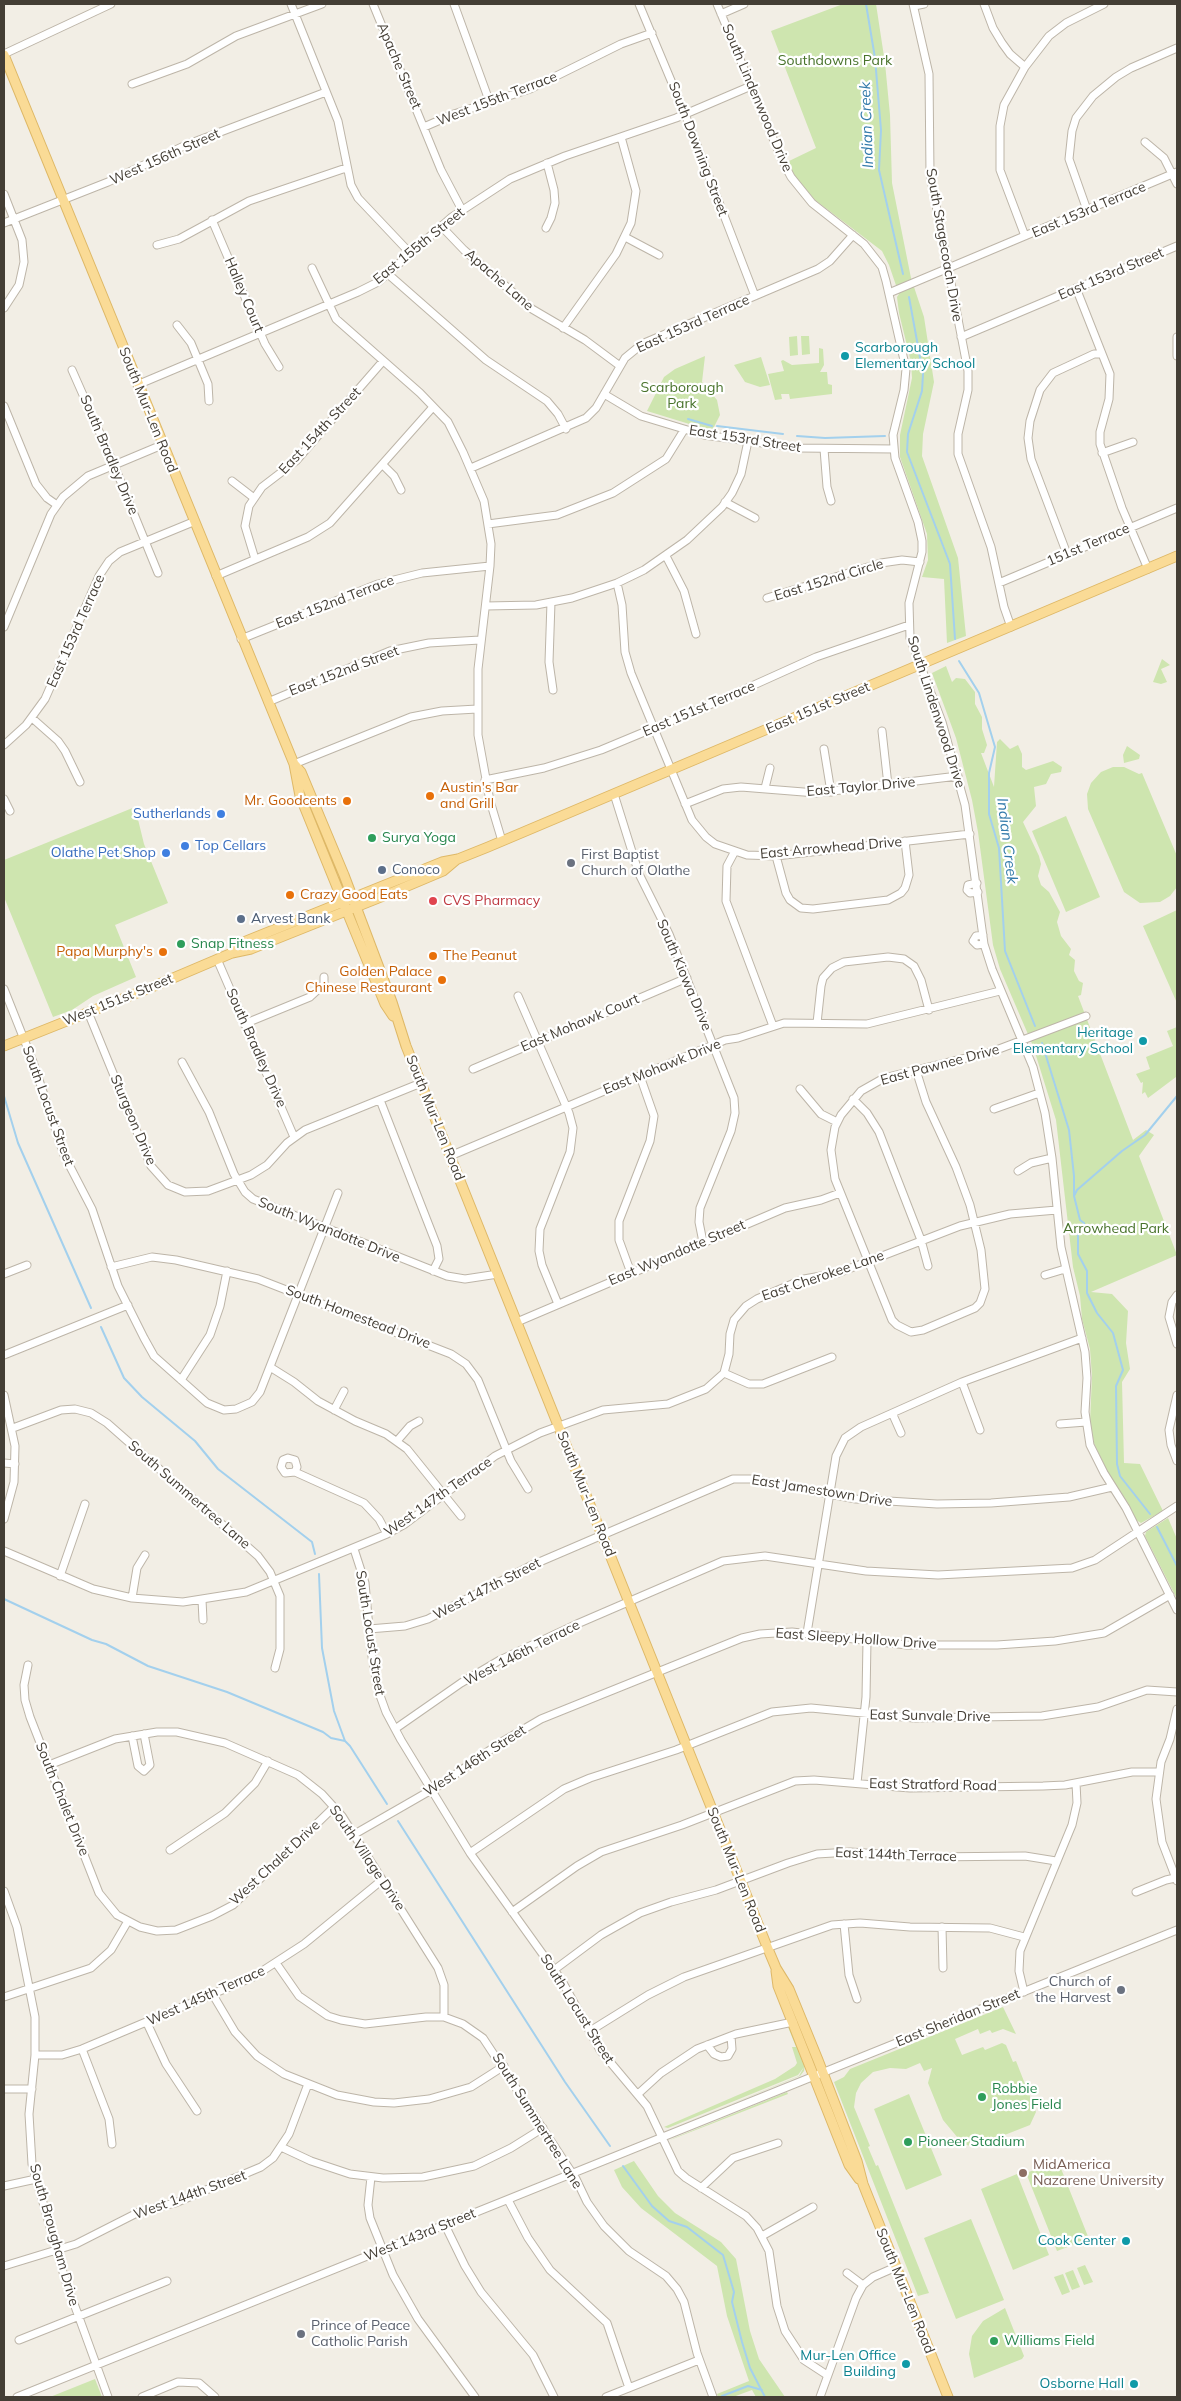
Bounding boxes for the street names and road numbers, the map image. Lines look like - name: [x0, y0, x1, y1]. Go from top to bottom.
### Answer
- street label: Apache Street: [373, 20, 425, 112]
- street label: South Lindenwood Drive: [718, 22, 796, 174]
- street label: West 155th Terrace: [434, 68, 560, 130]
- street label: South Downing Street: [665, 79, 731, 219]
- street label: West 156th Street: [107, 125, 223, 189]
- street label: South Stagecoach Drive: [922, 167, 966, 323]
- street label: East 153rd Terrace: [1030, 178, 1148, 242]
- street label: East 155th Street: [370, 204, 468, 288]
- street label: East 153rd Street: [1056, 244, 1166, 304]
- street label: Apache Lane: [461, 246, 537, 314]
- street label: Halley Court: [221, 255, 267, 335]
- street label: East 153rd Terrace: [634, 291, 752, 357]
- street label: South Mur-Len Road: [115, 345, 181, 475]
- street label: East 154th Street: [275, 384, 365, 478]
- street label: South Bradley Drive: [76, 393, 142, 517]
- street label: East 153rd Street: [688, 422, 802, 456]
- street label: 151st Terrace: [1044, 520, 1132, 570]
- street label: East 152nd Circle: [772, 555, 886, 605]
- street label: East 153rd Terrace: [43, 572, 109, 690]
- street label: East 152nd Terrace: [273, 572, 397, 632]
- street label: South Lindenwood Drive: [903, 634, 969, 790]
- street label: East 152nd Street: [287, 642, 401, 700]
- street label: East 151st Terrace: [640, 678, 758, 740]
- street label: East 151st Street: [763, 679, 873, 737]
- street label: East Taylor Drive: [806, 774, 916, 800]
- street label: East Arrowhead Drive: [759, 833, 903, 863]
- street label: South Kiowa Drive: [653, 917, 715, 1033]
- street label: West 151st Street: [61, 970, 175, 1030]
- street label: South Bradley Drive: [222, 986, 290, 1110]
- street label: East Mohawk Court: [518, 990, 642, 1056]
- street label: East Mohawk Drive: [601, 1036, 723, 1098]
- street label: East Pawnee Drive: [879, 1041, 1001, 1089]
- street label: South Locust Street: [19, 1044, 77, 1168]
- street label: South Mur-Len Road: [402, 1053, 468, 1183]
- street label: Sturgeon Drive: [106, 1072, 160, 1168]
- street label: South Wyandotte Drive: [256, 1194, 402, 1266]
- street label: East Wyandotte Street: [606, 1217, 748, 1289]
- street label: East Cherokee Lane: [760, 1247, 886, 1305]
- street label: South Homestead Drive: [283, 1282, 433, 1352]
- street label: South Mur-Len Road: [553, 1429, 619, 1559]
- street label: South Summertree Lane: [124, 1437, 254, 1553]
- street label: West 147th Terrace: [381, 1454, 495, 1540]
- street label: East Jamestown Drive: [750, 1472, 894, 1510]
- street label: West 147th Street: [430, 1555, 544, 1623]
- street label: South Locust Street: [352, 1569, 388, 1697]
- street label: West 146th Terrace: [461, 1617, 583, 1689]
- street label: East Sleepy Hollow Drive: [775, 1625, 937, 1653]
- street label: East Sunvale Drive: [869, 1707, 991, 1725]
- street label: West 146th Street: [421, 1722, 529, 1800]
- street label: South Chalet Drive: [32, 1740, 92, 1858]
- street label: East Stratford Road: [869, 1775, 997, 1795]
- street label: South Village Drive: [326, 1802, 408, 1914]
- street label: South Mur-Len Road: [703, 1805, 769, 1935]
- street label: West Chalet Drive: [226, 1817, 324, 1909]
- street label: East 144th Terrace: [835, 1844, 957, 1866]
- street label: South Locust Street: [536, 1951, 618, 2067]
- street label: West 145th Terrace: [144, 1962, 268, 2030]
- street label: East Sheridan Street: [894, 1985, 1022, 2051]
- street label: South Summertree Lane: [488, 2050, 586, 2192]
- street label: South Brougham Drive: [26, 2162, 82, 2308]
- street label: West 144th Street: [131, 2167, 249, 2223]
- street label: West 143rd Street: [362, 2205, 478, 2265]
- street label: South Mur-Len Road: [872, 2226, 938, 2356]

